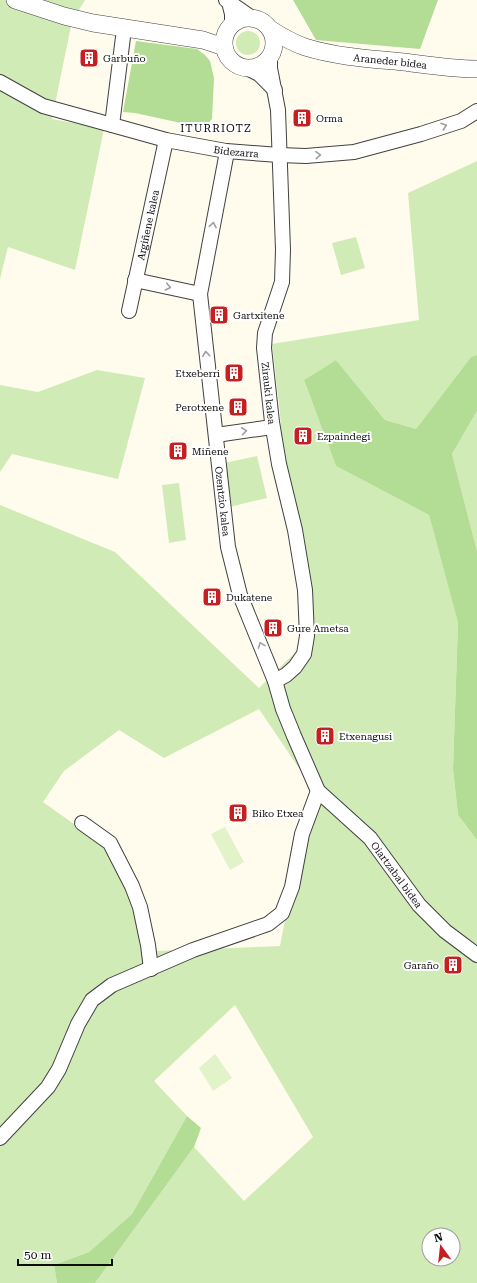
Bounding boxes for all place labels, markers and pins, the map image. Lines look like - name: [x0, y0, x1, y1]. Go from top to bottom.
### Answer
- building icon: Garbuño: [78, 47, 100, 69]
- place label: Garbuño: [103, 53, 146, 64]
- building icon: Orma: [291, 107, 313, 129]
- place label: Orma: [316, 113, 343, 124]
- building icon: Gartxitene: [208, 304, 230, 326]
- place label: Gartxitene: [233, 310, 285, 321]
- building icon: Etxeberri: [223, 362, 245, 384]
- place label: Etxeberri: [175, 368, 220, 379]
- building icon: Perotxene: [227, 396, 249, 418]
- place label: Perotxene: [175, 402, 225, 413]
- building icon: Ezpaindegi: [292, 425, 314, 447]
- place label: Ezpaindegi: [317, 431, 370, 442]
- building icon: Miñene: [167, 440, 189, 462]
- place label: Miñene: [192, 446, 229, 457]
- building icon: Dukatene: [201, 586, 223, 608]
- place label: Dukatene: [226, 592, 273, 603]
- building icon: Gure Ametsa: [262, 617, 284, 639]
- place label: Gure Ametsa: [287, 623, 349, 634]
- building icon: Etxenagusi: [314, 725, 336, 747]
- place label: Etxenagusi: [339, 731, 392, 742]
- building icon: Biko Etxea: [227, 802, 249, 824]
- place label: Biko Etxea: [252, 808, 304, 819]
- building icon: Garaño: [442, 954, 464, 976]
- place label: Garaño: [404, 960, 439, 971]

